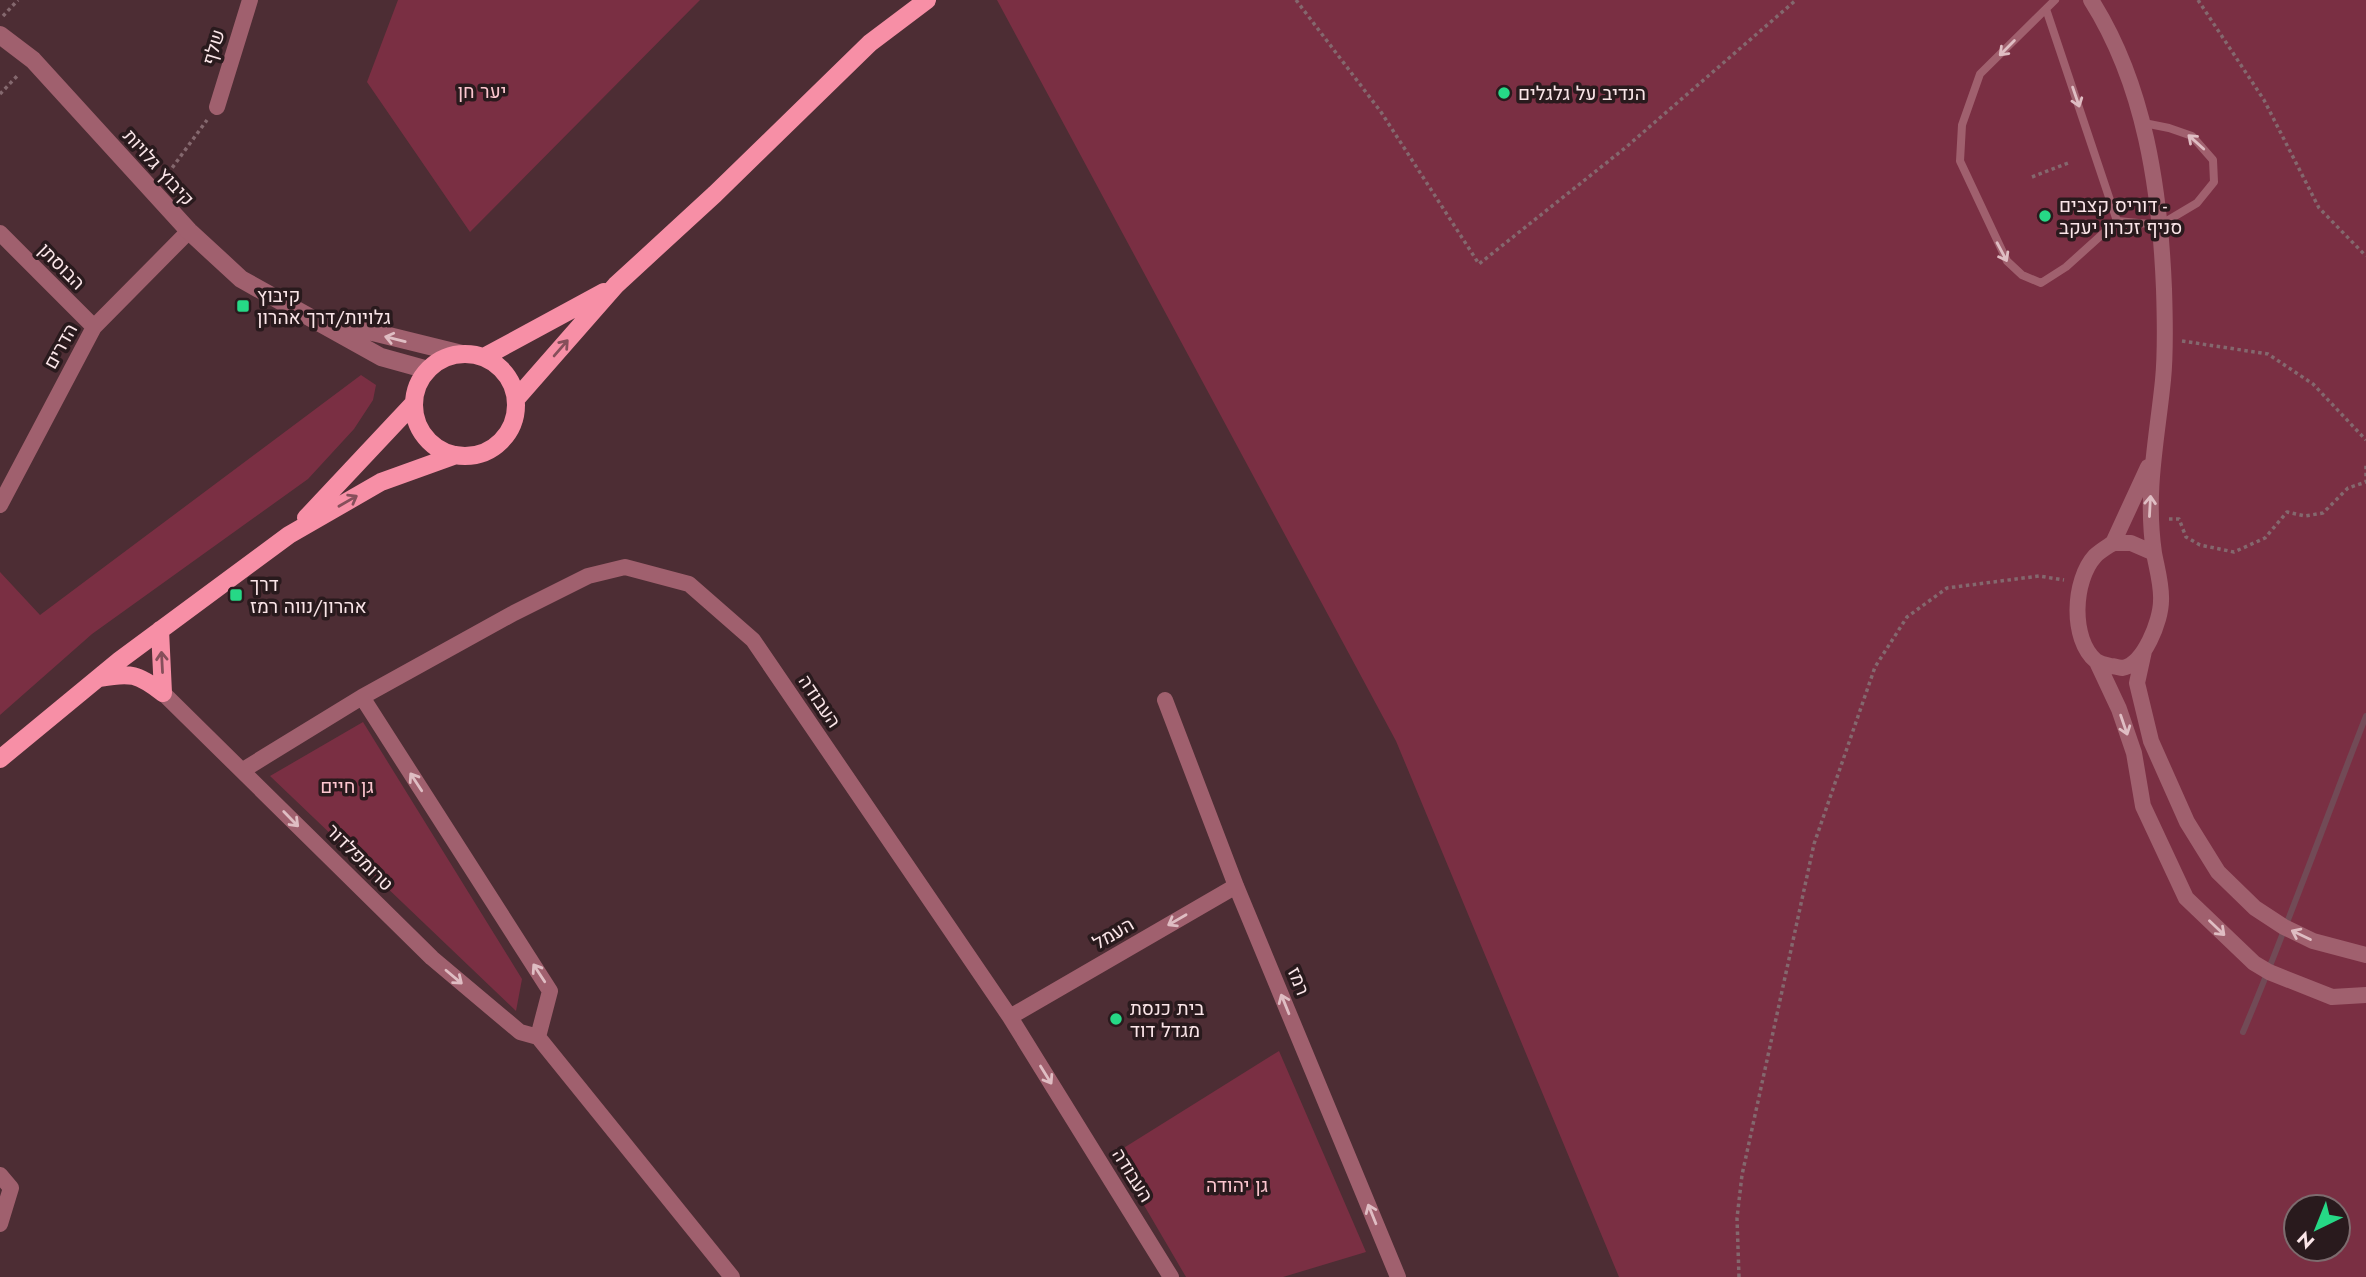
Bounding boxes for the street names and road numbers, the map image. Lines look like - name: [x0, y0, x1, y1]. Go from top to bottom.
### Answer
- street label: שלף: [195, 26, 232, 68]
- street label: קיבוץ גלויות: [117, 123, 200, 212]
- street label: הבוסתן: [32, 237, 91, 296]
- street label: הדרים: [37, 319, 84, 374]
- street label: העבודה: [792, 669, 847, 733]
- street label: טרומפלדור: [320, 818, 399, 897]
- street label: העמל: [1087, 911, 1139, 956]
- street label: רמז: [1281, 963, 1316, 999]
- street label: העבודה: [1106, 1143, 1160, 1207]

